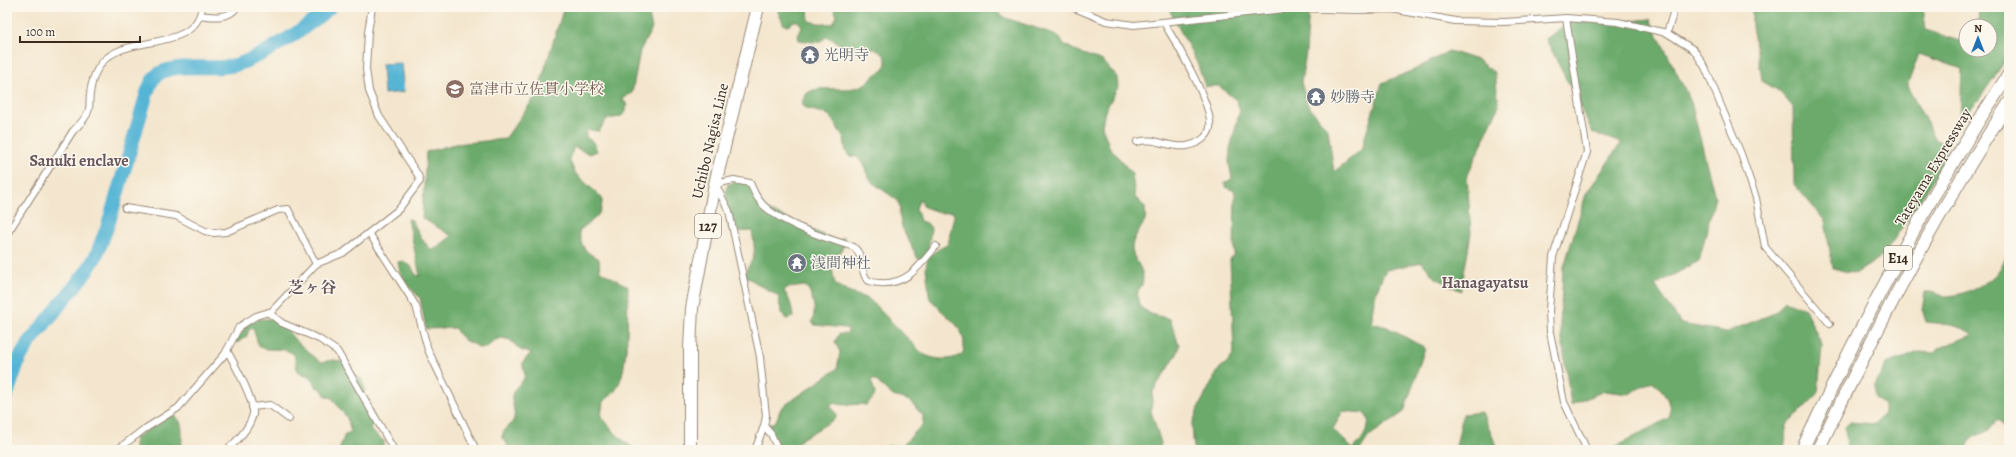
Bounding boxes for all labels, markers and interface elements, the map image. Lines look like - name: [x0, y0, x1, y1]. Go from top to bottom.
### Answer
- scale bar: [20, 18, 140, 44]
- north arrow: [1958, 18, 1998, 58]
- text: N: [1974, 21, 1982, 36]
- text: 100 m: [26, 24, 55, 40]
- temple icon: 光明寺: [799, 44, 821, 66]
- place label: 光明寺: [824, 45, 869, 65]
- school or university icon: 富津市立佐貫小学校: [444, 78, 466, 100]
- place label: 富津市立佐貫小学校: [469, 79, 604, 99]
- street label: Uchibo Nagisa Line: [687, 81, 733, 201]
- temple icon: 妙勝寺: [1305, 86, 1327, 108]
- place label: 妙勝寺: [1330, 87, 1375, 107]
- street label: Tateyama Expressway: [1890, 104, 1976, 230]
- district label: Sanuki enclave: [29, 150, 129, 172]
- road number: 127: [695, 214, 721, 238]
- road number: E14: [1884, 246, 1912, 270]
- temple icon: 浅間神社: [786, 252, 808, 274]
- place label: 浅間神社: [811, 253, 871, 273]
- district label: Hanagayatsu: [1441, 272, 1529, 294]
- district label: 芝ヶ谷: [288, 277, 336, 299]

